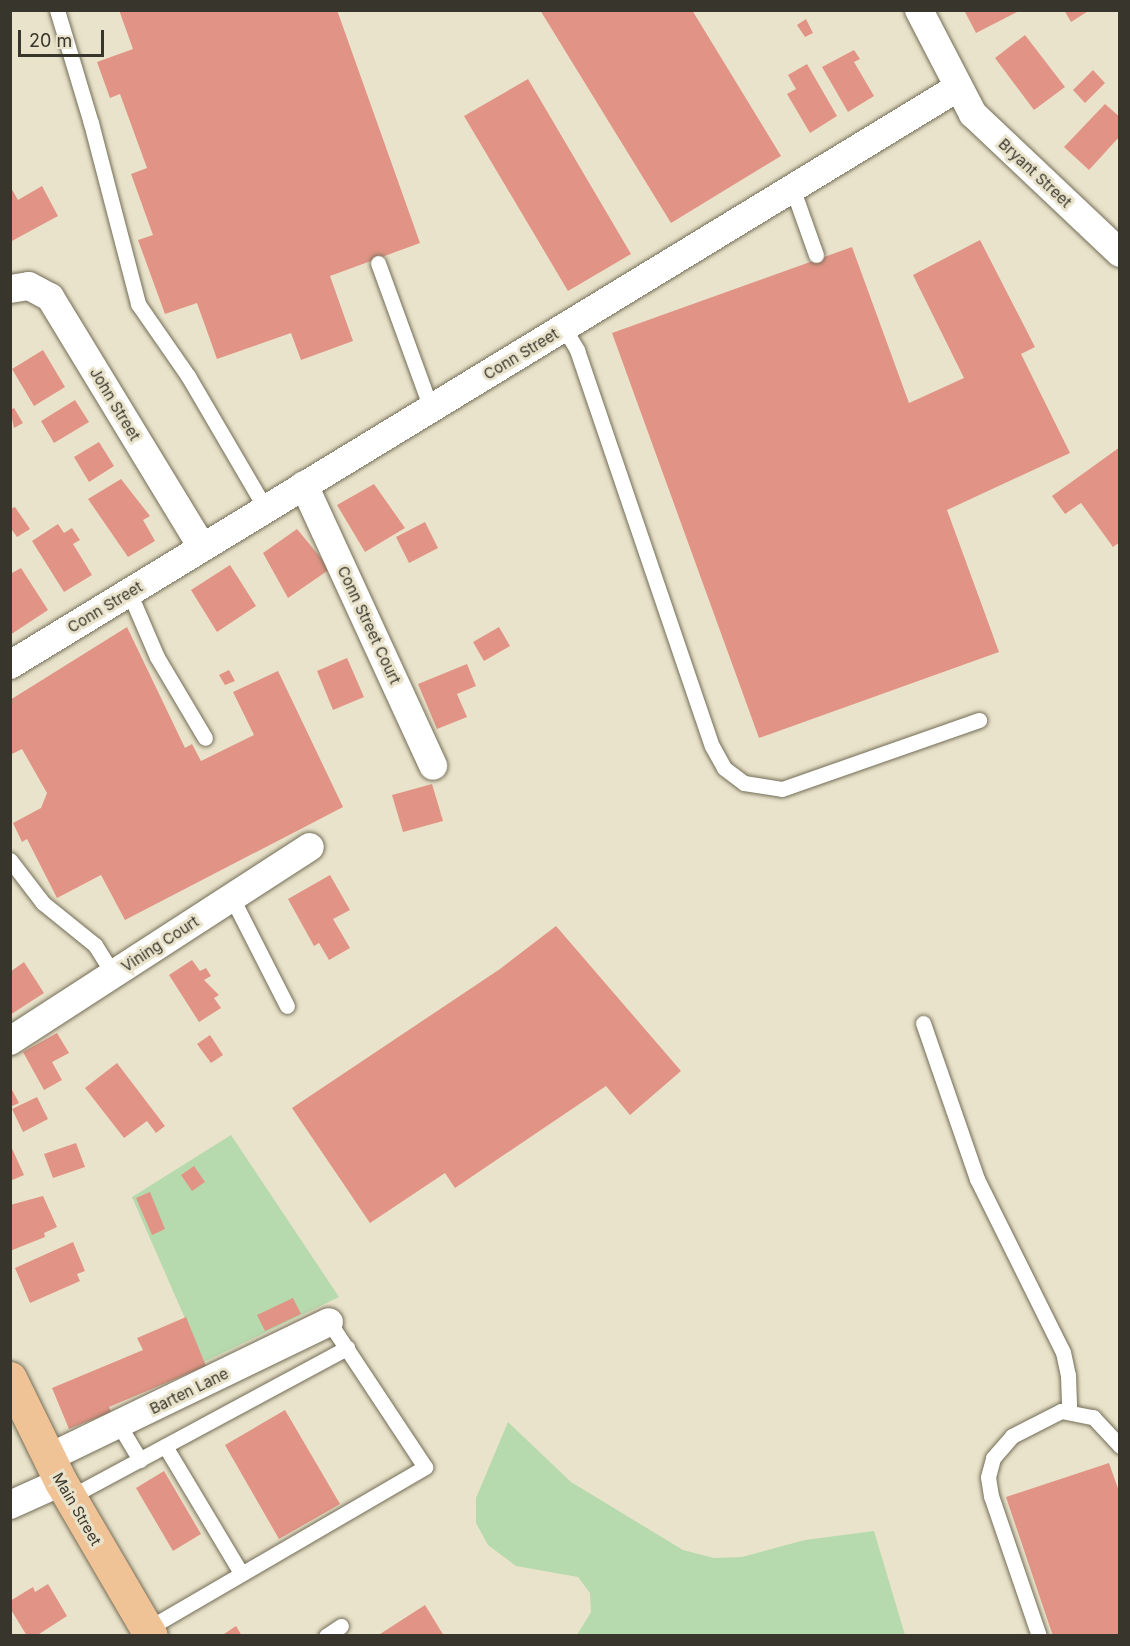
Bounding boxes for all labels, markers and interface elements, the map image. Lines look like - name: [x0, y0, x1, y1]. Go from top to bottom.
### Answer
- scale bar: [21, 18, 106, 56]
- text: 20 m: [29, 30, 72, 51]
- street label: Bryant Street: [995, 135, 1075, 211]
- street label: Conn Street: [480, 325, 562, 383]
- street label: John Street: [86, 364, 144, 444]
- street label: Conn Street Court: [334, 563, 404, 687]
- street label: Conn Street: [64, 578, 146, 636]
- street label: Vining Court: [118, 912, 202, 976]
- street label: Barten Lane: [147, 1364, 231, 1418]
- street label: Main Street: [49, 1469, 105, 1549]

